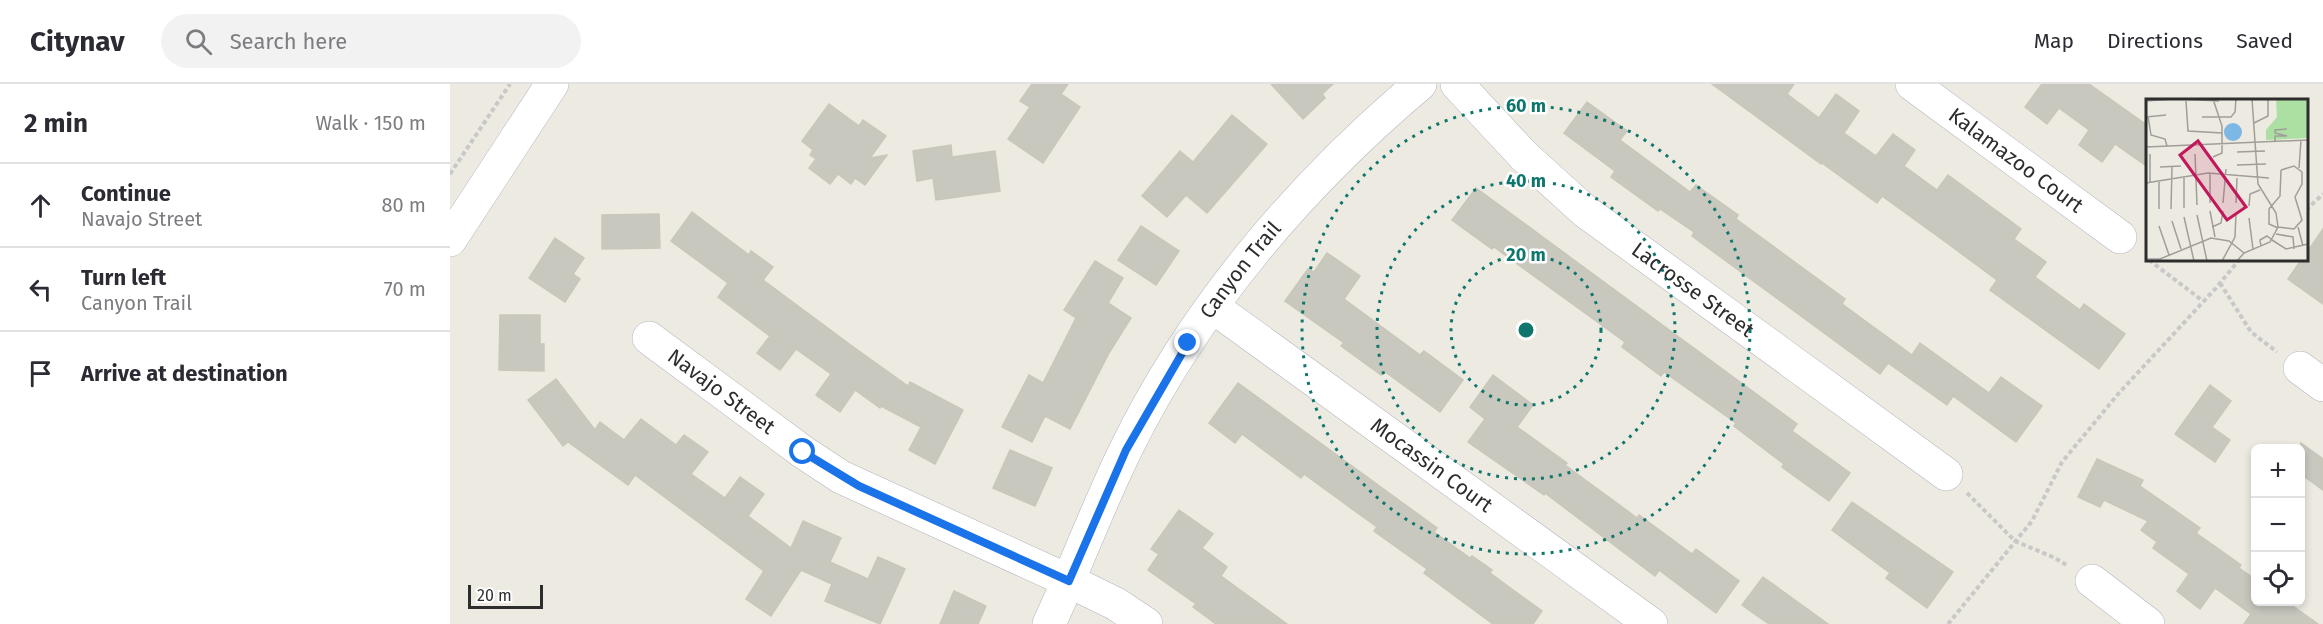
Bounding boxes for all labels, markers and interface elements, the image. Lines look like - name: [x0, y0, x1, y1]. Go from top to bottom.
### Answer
- search box: [161, 14, 581, 68]
- text: Citynav: [30, 25, 125, 58]
- icon: search: [182, 25, 215, 58]
- text: Search here: [230, 28, 347, 55]
- text: Map: [2034, 28, 2074, 54]
- text: Directions: [2107, 28, 2203, 54]
- text: Saved: [2236, 28, 2293, 54]
- text: 60 m: [1506, 95, 1546, 117]
- inset map: [2146, 99, 2308, 261]
- street label: Kalamazoo Court: [1943, 102, 2089, 219]
- text: 2 min: [24, 108, 88, 139]
- text: Walk · 150 m: [316, 111, 426, 135]
- text: 40 m: [1506, 170, 1546, 192]
- text: Continue: [81, 180, 171, 207]
- icon: ahead: [24, 189, 57, 222]
- text: 80 m: [381, 193, 426, 217]
- text: Navajo Street: [81, 207, 202, 231]
- street label: Canyon Trail: [1194, 216, 1287, 324]
- street label: Lacrosse Street: [1627, 237, 1759, 343]
- text: 20 m: [1506, 244, 1546, 266]
- text: Turn left: [81, 264, 166, 291]
- icon: left: [24, 273, 57, 306]
- text: 70 m: [384, 277, 426, 301]
- text: Canyon Trail: [81, 291, 192, 315]
- centre of rings: [1516, 320, 1536, 340]
- route end: [1174, 329, 1200, 355]
- street label: Navajo Street: [662, 343, 781, 440]
- icon: arrive: [24, 357, 57, 390]
- text: Arrive at destination: [81, 360, 288, 387]
- street label: Mocassin Court: [1366, 412, 1498, 518]
- route start: [789, 438, 815, 464]
- map controls: [2251, 444, 2305, 606]
- button: +: [2251, 444, 2305, 498]
- button: −: [2251, 498, 2305, 552]
- button: locate: [2251, 552, 2305, 606]
- scale bar: [468, 582, 543, 610]
- text: 20 m: [477, 586, 512, 605]

